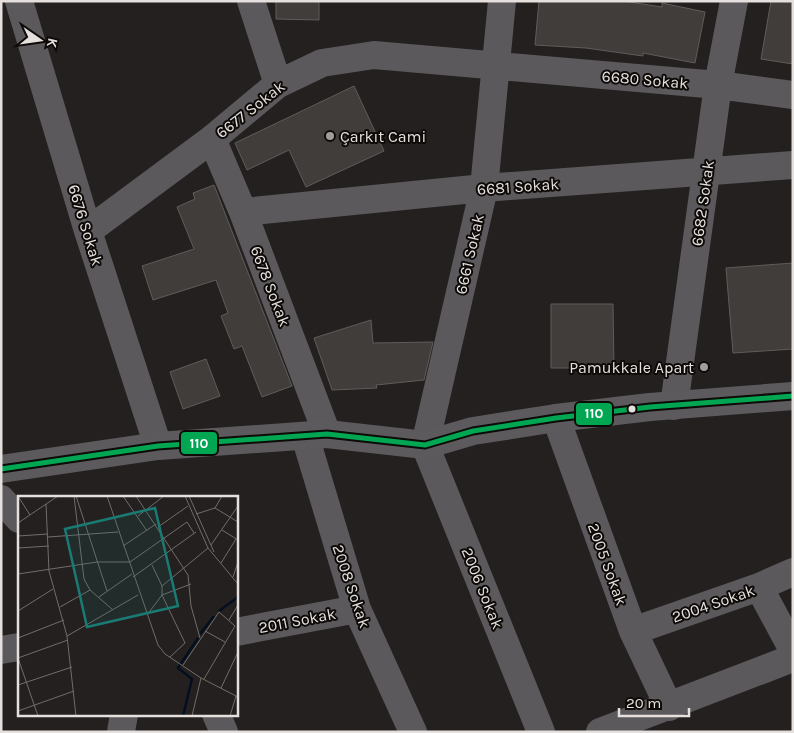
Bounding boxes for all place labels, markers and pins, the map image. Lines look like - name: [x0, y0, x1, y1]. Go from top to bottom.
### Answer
- place label: Çarkıt Cami: [340, 127, 426, 146]
- marker: Çarkıt Cami: [324, 130, 336, 142]
- place label: Pamukkale Apart: [569, 358, 694, 377]
- marker: Pamukkale Apart: [698, 361, 710, 373]
- unlabelled marker: [627, 404, 637, 414]

